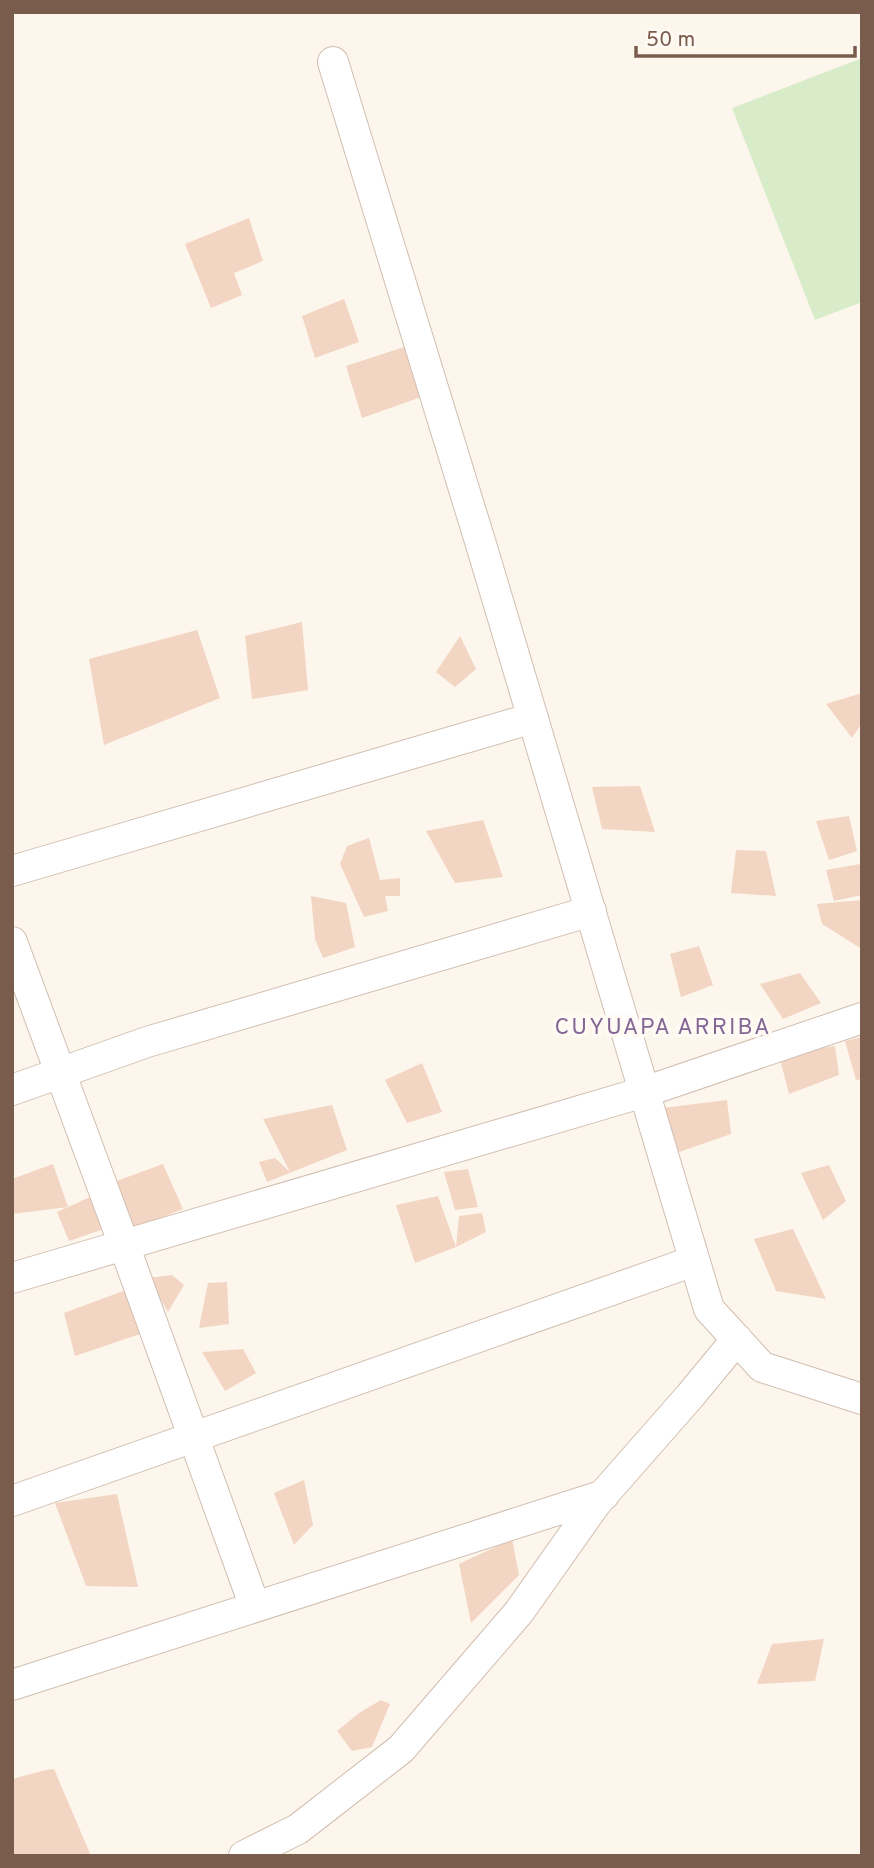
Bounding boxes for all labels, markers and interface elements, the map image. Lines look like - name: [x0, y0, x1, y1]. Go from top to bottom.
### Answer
- scale bar: [636, 14, 855, 58]
- text: 50 m: [646, 27, 695, 54]
- district label: CUYUAPA ARRIBA: [554, 1014, 772, 1043]

